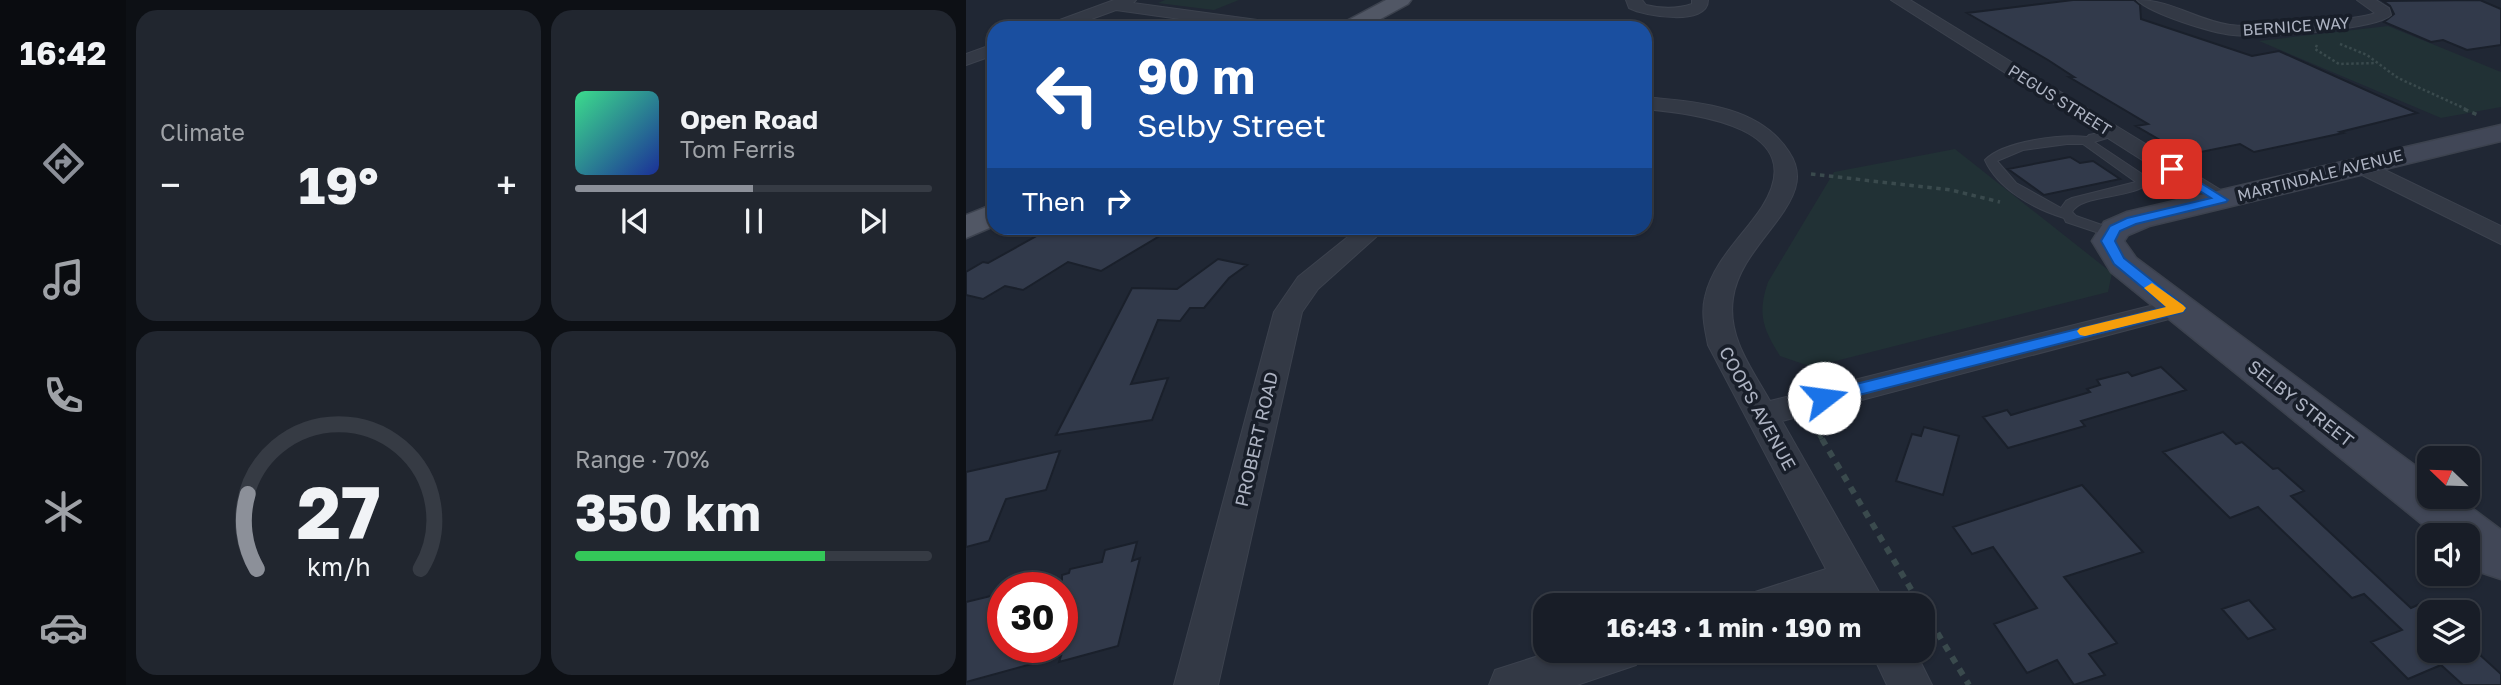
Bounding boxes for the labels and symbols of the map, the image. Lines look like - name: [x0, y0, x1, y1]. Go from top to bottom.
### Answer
- street label: BERNICE WAY: [2242, 12, 2351, 40]
- street label: PEGUS STREET: [2005, 60, 2115, 140]
- pin: [2142, 139, 2202, 199]
- street label: MARTINDALE AVENUE: [2235, 145, 2405, 205]
- street label: COOPS AVENUE: [1715, 342, 1801, 474]
- street label: SELBY STREET: [2244, 355, 2358, 451]
- position arrow: [1787, 361, 1861, 435]
- street label: PROBERT ROAD: [1230, 369, 1282, 509]
- north arrow: [2417, 446, 2480, 509]
- speed limit sign: 30: [987, 572, 1078, 663]

